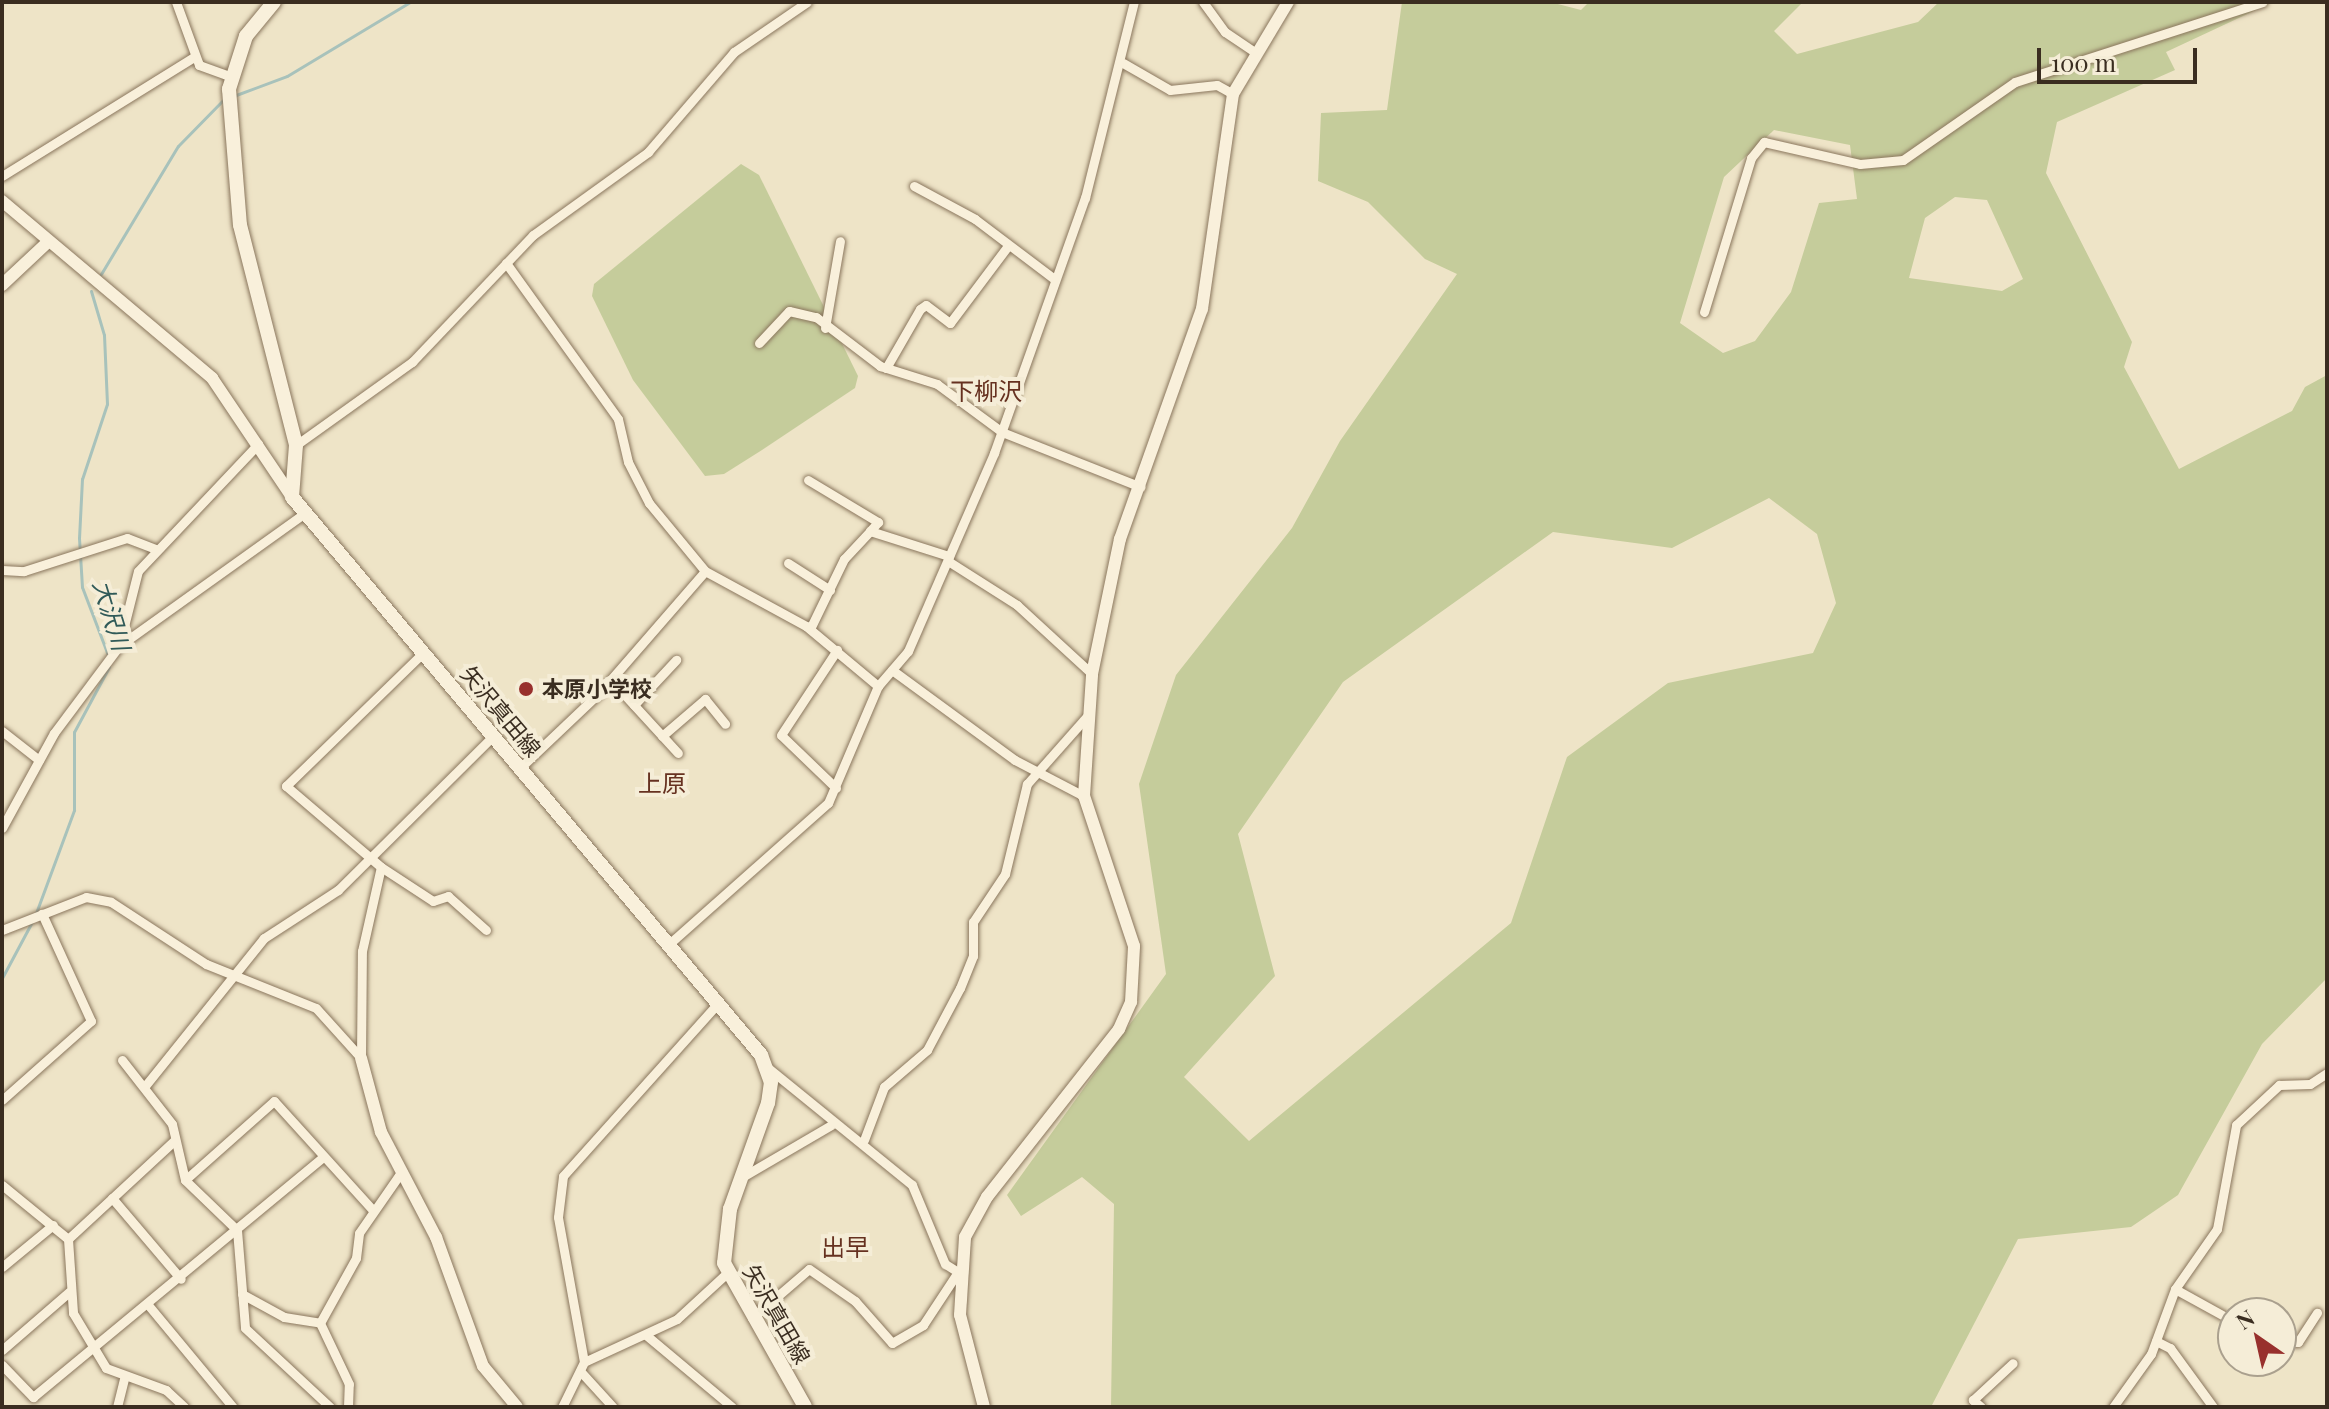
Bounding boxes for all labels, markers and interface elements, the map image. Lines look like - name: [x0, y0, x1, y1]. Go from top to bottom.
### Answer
- scale bar: [2041, 32, 2201, 82]
- text: 100 m: [2051, 46, 2116, 78]
- district label: 下柳沢: [950, 377, 1022, 405]
- water label: 大沢川: [88, 576, 136, 654]
- street label: 矢沢真田線: [456, 660, 546, 762]
- place label: 本原小学校: [542, 676, 652, 702]
- marker: 本原小学校: [517, 680, 535, 698]
- district label: 上原: [638, 769, 686, 797]
- district label: 出早: [821, 1233, 869, 1261]
- street label: 矢沢真田線: [738, 1260, 816, 1368]
- north arrow: [2217, 1297, 2297, 1377]
- text: N: [2230, 1302, 2260, 1336]

